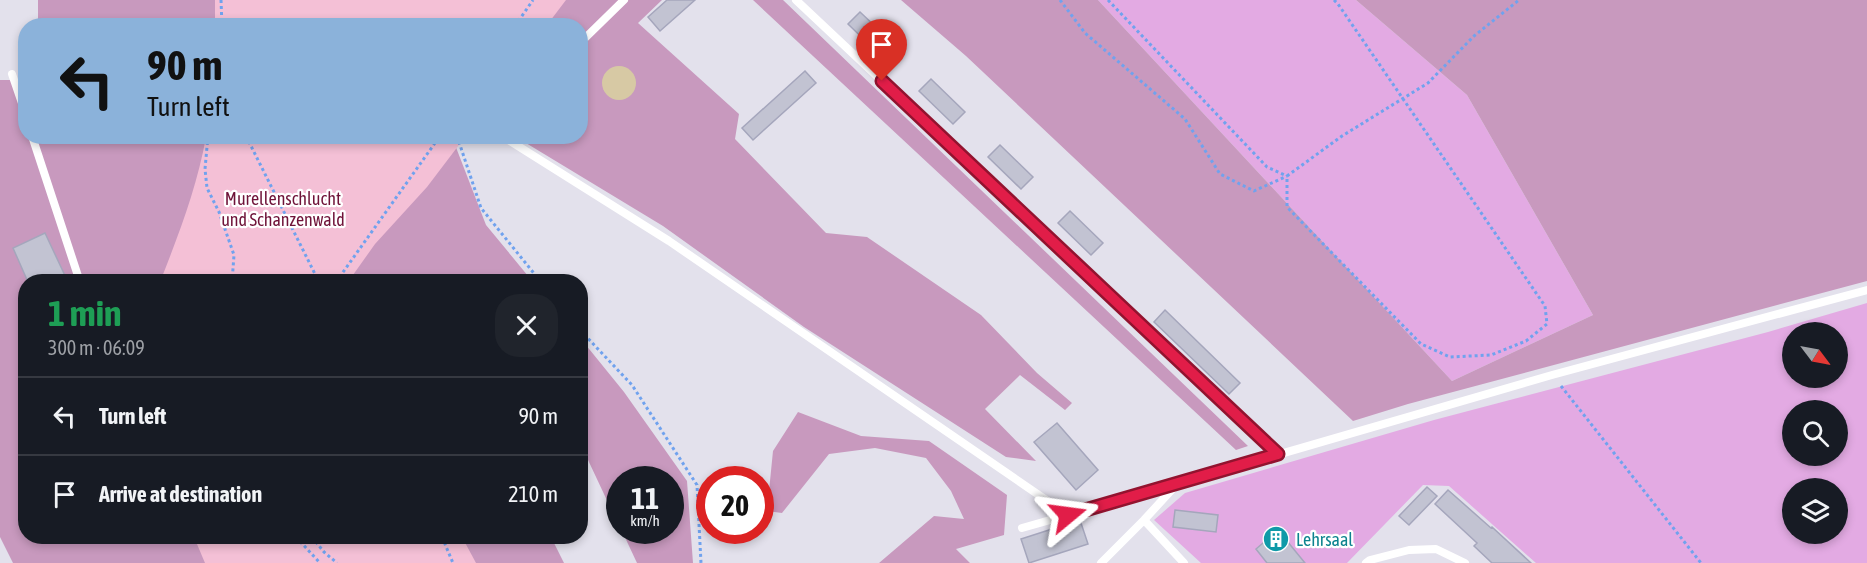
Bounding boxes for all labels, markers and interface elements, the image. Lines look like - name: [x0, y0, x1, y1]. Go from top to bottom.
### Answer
- pin: [856, 19, 907, 81]
- icon: arrive: [865, 28, 898, 61]
- text: 90 m: [147, 41, 222, 89]
- icon: left: [48, 42, 126, 120]
- text: Turn left: [147, 91, 230, 122]
- park label: Murellenschlucht und Schanzenwald: [221, 188, 345, 230]
- text: 1 min: [48, 292, 122, 334]
- button: close: [495, 294, 558, 357]
- north arrow: [1782, 322, 1848, 388]
- map controls: [1782, 322, 1848, 544]
- text: 300 m · 06:09: [48, 336, 145, 359]
- icon: left: [48, 400, 81, 433]
- button: search: [1782, 400, 1848, 466]
- text: Turn left: [99, 403, 166, 429]
- text: 90 m: [518, 403, 558, 429]
- speed limit sign: 20: [696, 466, 774, 544]
- icon: arrive: [48, 478, 81, 511]
- button: layers: [1782, 478, 1848, 544]
- text: Arrive at destination: [99, 481, 262, 507]
- text: 210 m: [508, 481, 558, 507]
- text: 11: [631, 481, 659, 515]
- position arrow: [1036, 483, 1100, 547]
- text: km/h: [630, 512, 660, 529]
- building icon: Lehrsaal: [1261, 524, 1291, 554]
- place label: Lehrsaal: [1296, 529, 1353, 550]

